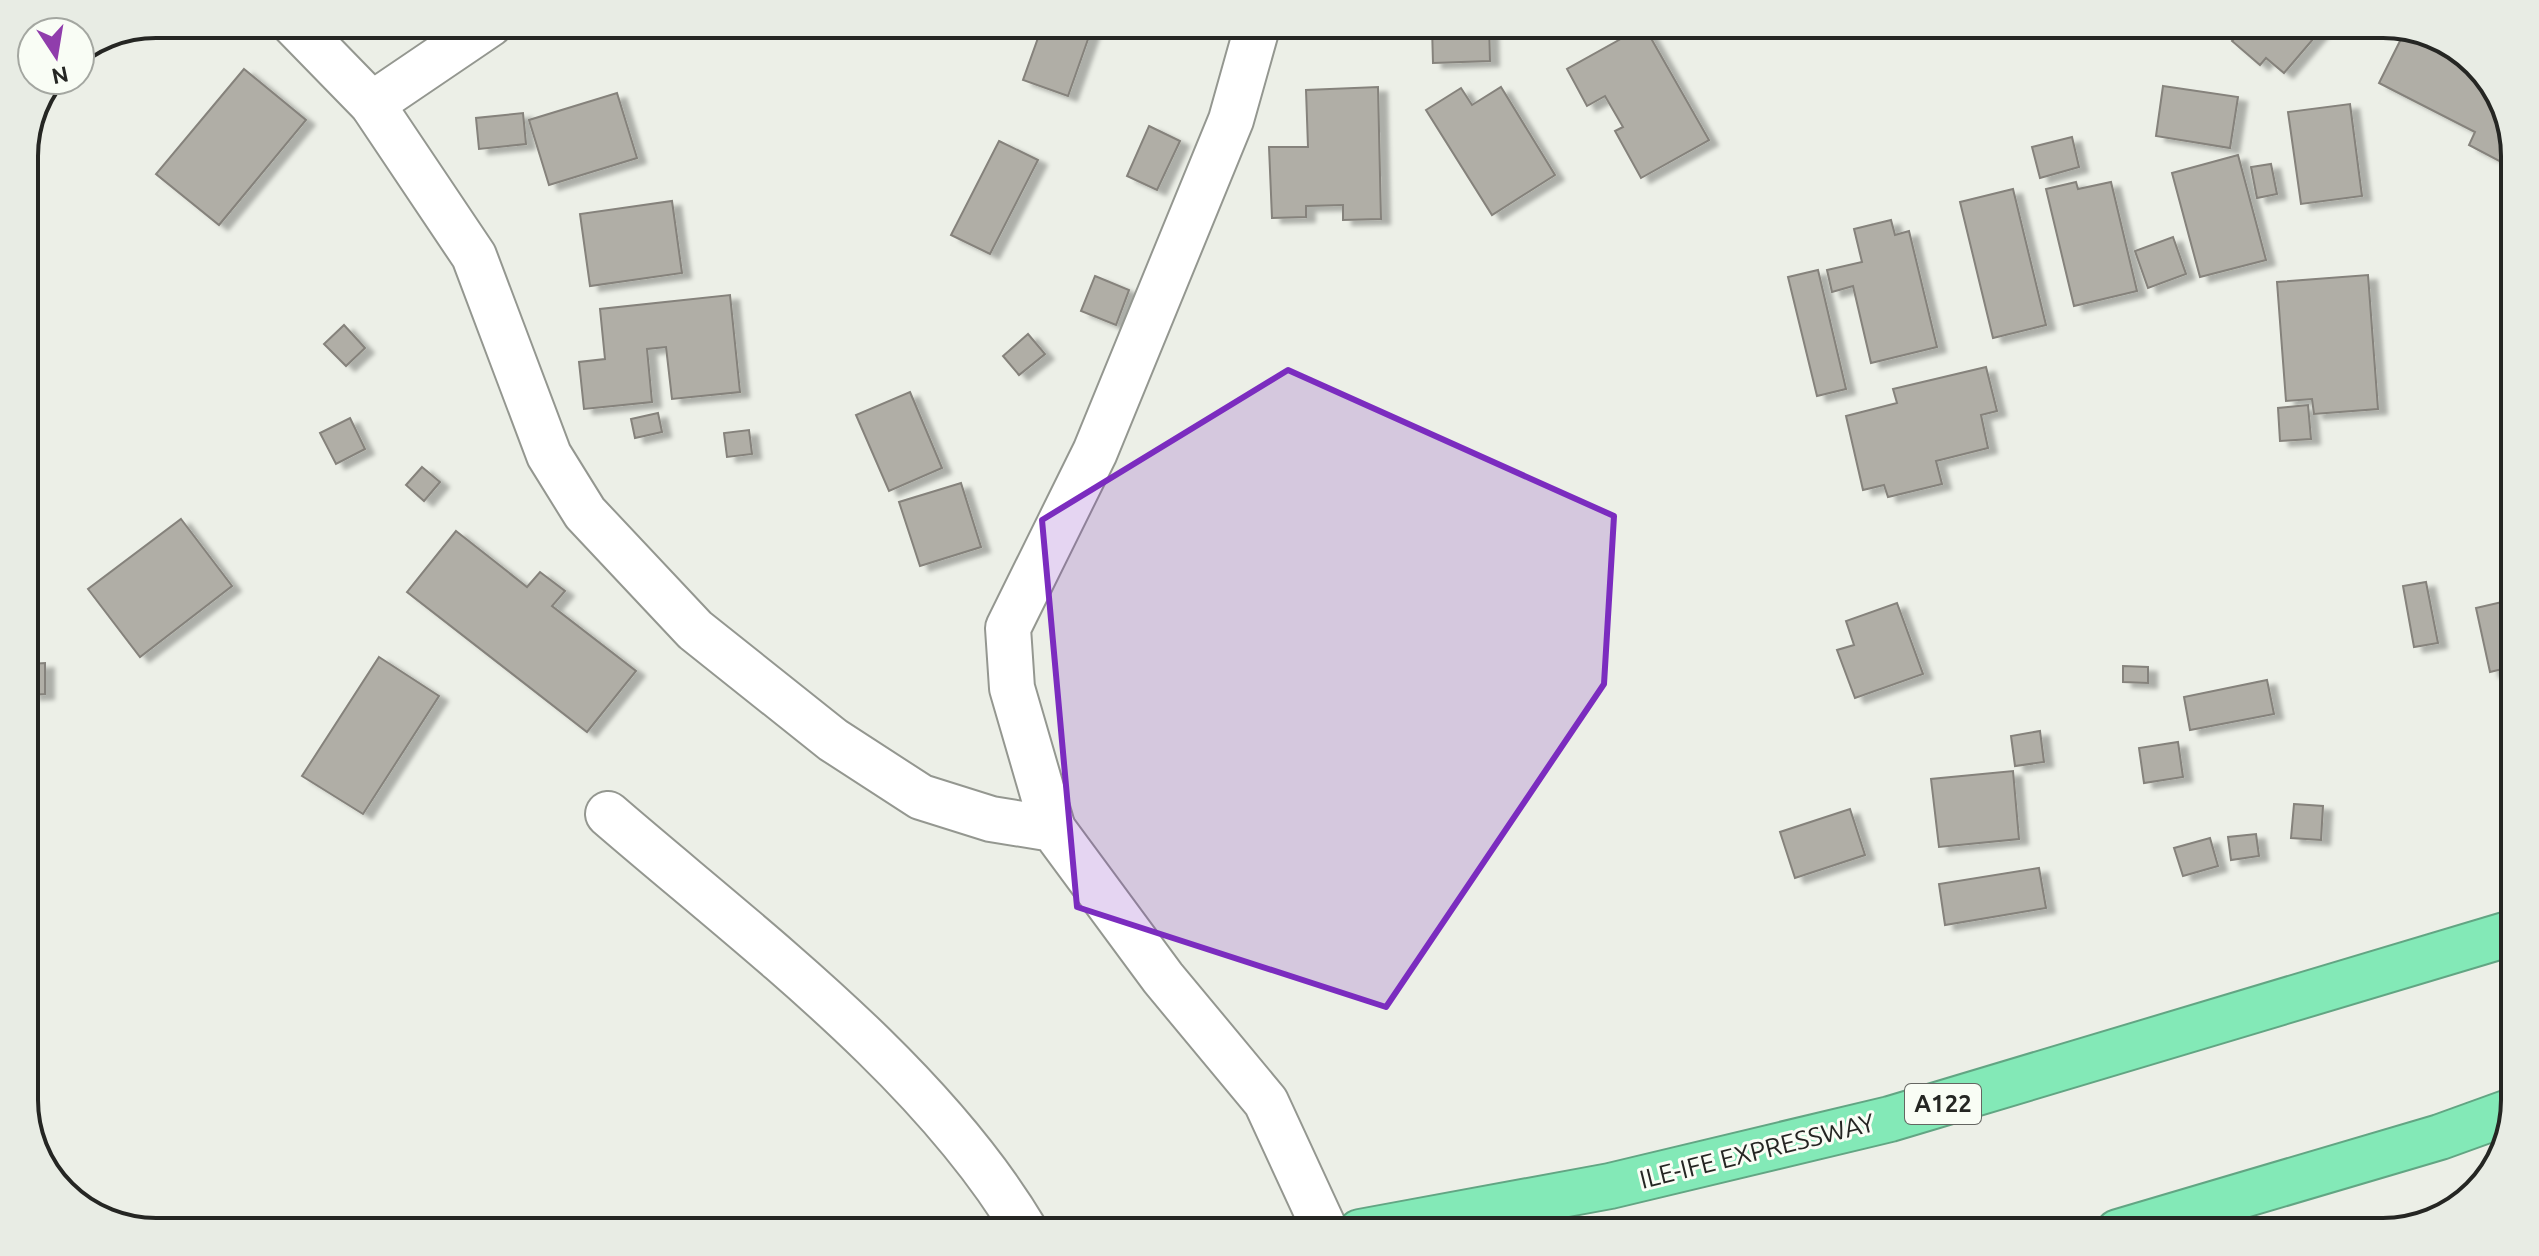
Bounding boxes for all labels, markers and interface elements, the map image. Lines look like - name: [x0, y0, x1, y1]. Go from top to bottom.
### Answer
- north arrow: [16, 16, 96, 96]
- text: N: [50, 62, 71, 90]
- road number: A122: [1905, 1084, 1981, 1124]
- street label: ILE-IFE EXPRESSWAY: [1636, 1107, 1877, 1194]

